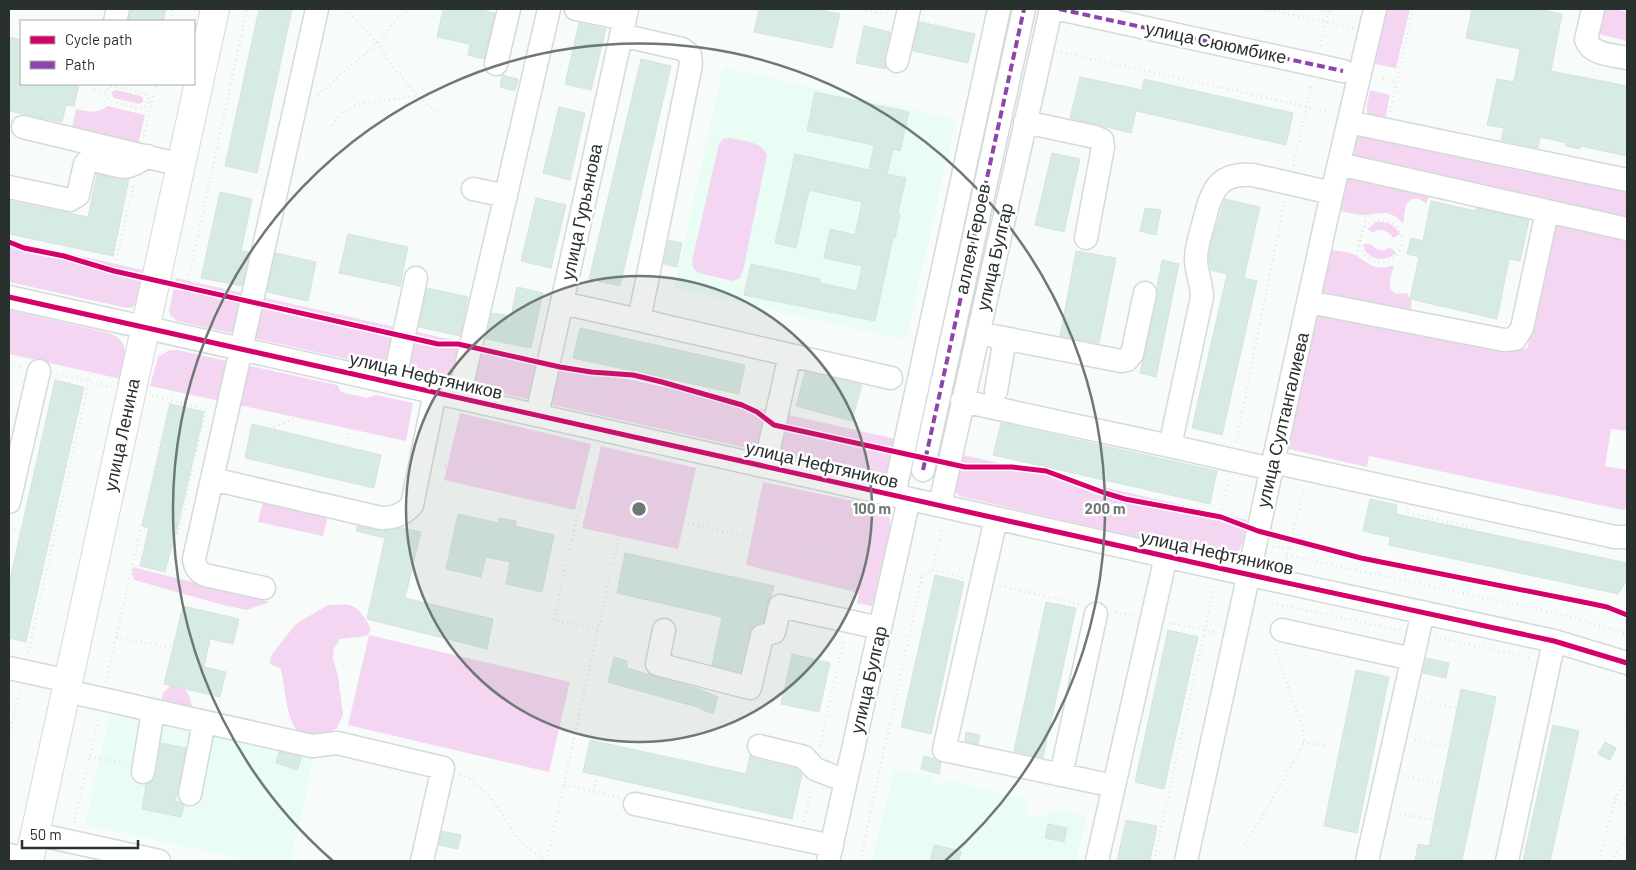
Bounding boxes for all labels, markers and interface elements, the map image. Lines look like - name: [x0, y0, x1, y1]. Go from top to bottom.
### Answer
- street label: улица Сююмбике: [1144, 16, 1289, 68]
- legend: [20, 20, 195, 85]
- text: Cycle path: [65, 30, 132, 48]
- text: Path: [65, 55, 95, 73]
- street label: улица Гурьянова: [556, 141, 606, 282]
- street label: аллея Героев: [950, 181, 994, 296]
- street label: улица Булгар: [971, 201, 1017, 313]
- street label: улица Султангалиева: [1251, 329, 1313, 510]
- street label: улица Нефтяников: [348, 347, 505, 403]
- street label: улица Ленина: [98, 375, 144, 493]
- street label: улица Нефтяников: [744, 436, 901, 492]
- text: 100 m: [853, 499, 891, 517]
- text: 200 m: [1084, 499, 1126, 517]
- centre of rings: [630, 500, 648, 518]
- street label: улица Нефтяников: [1139, 525, 1296, 579]
- street label: улица Булгар: [845, 624, 891, 736]
- scale bar: [22, 818, 139, 850]
- text: 50 m: [30, 825, 62, 843]

